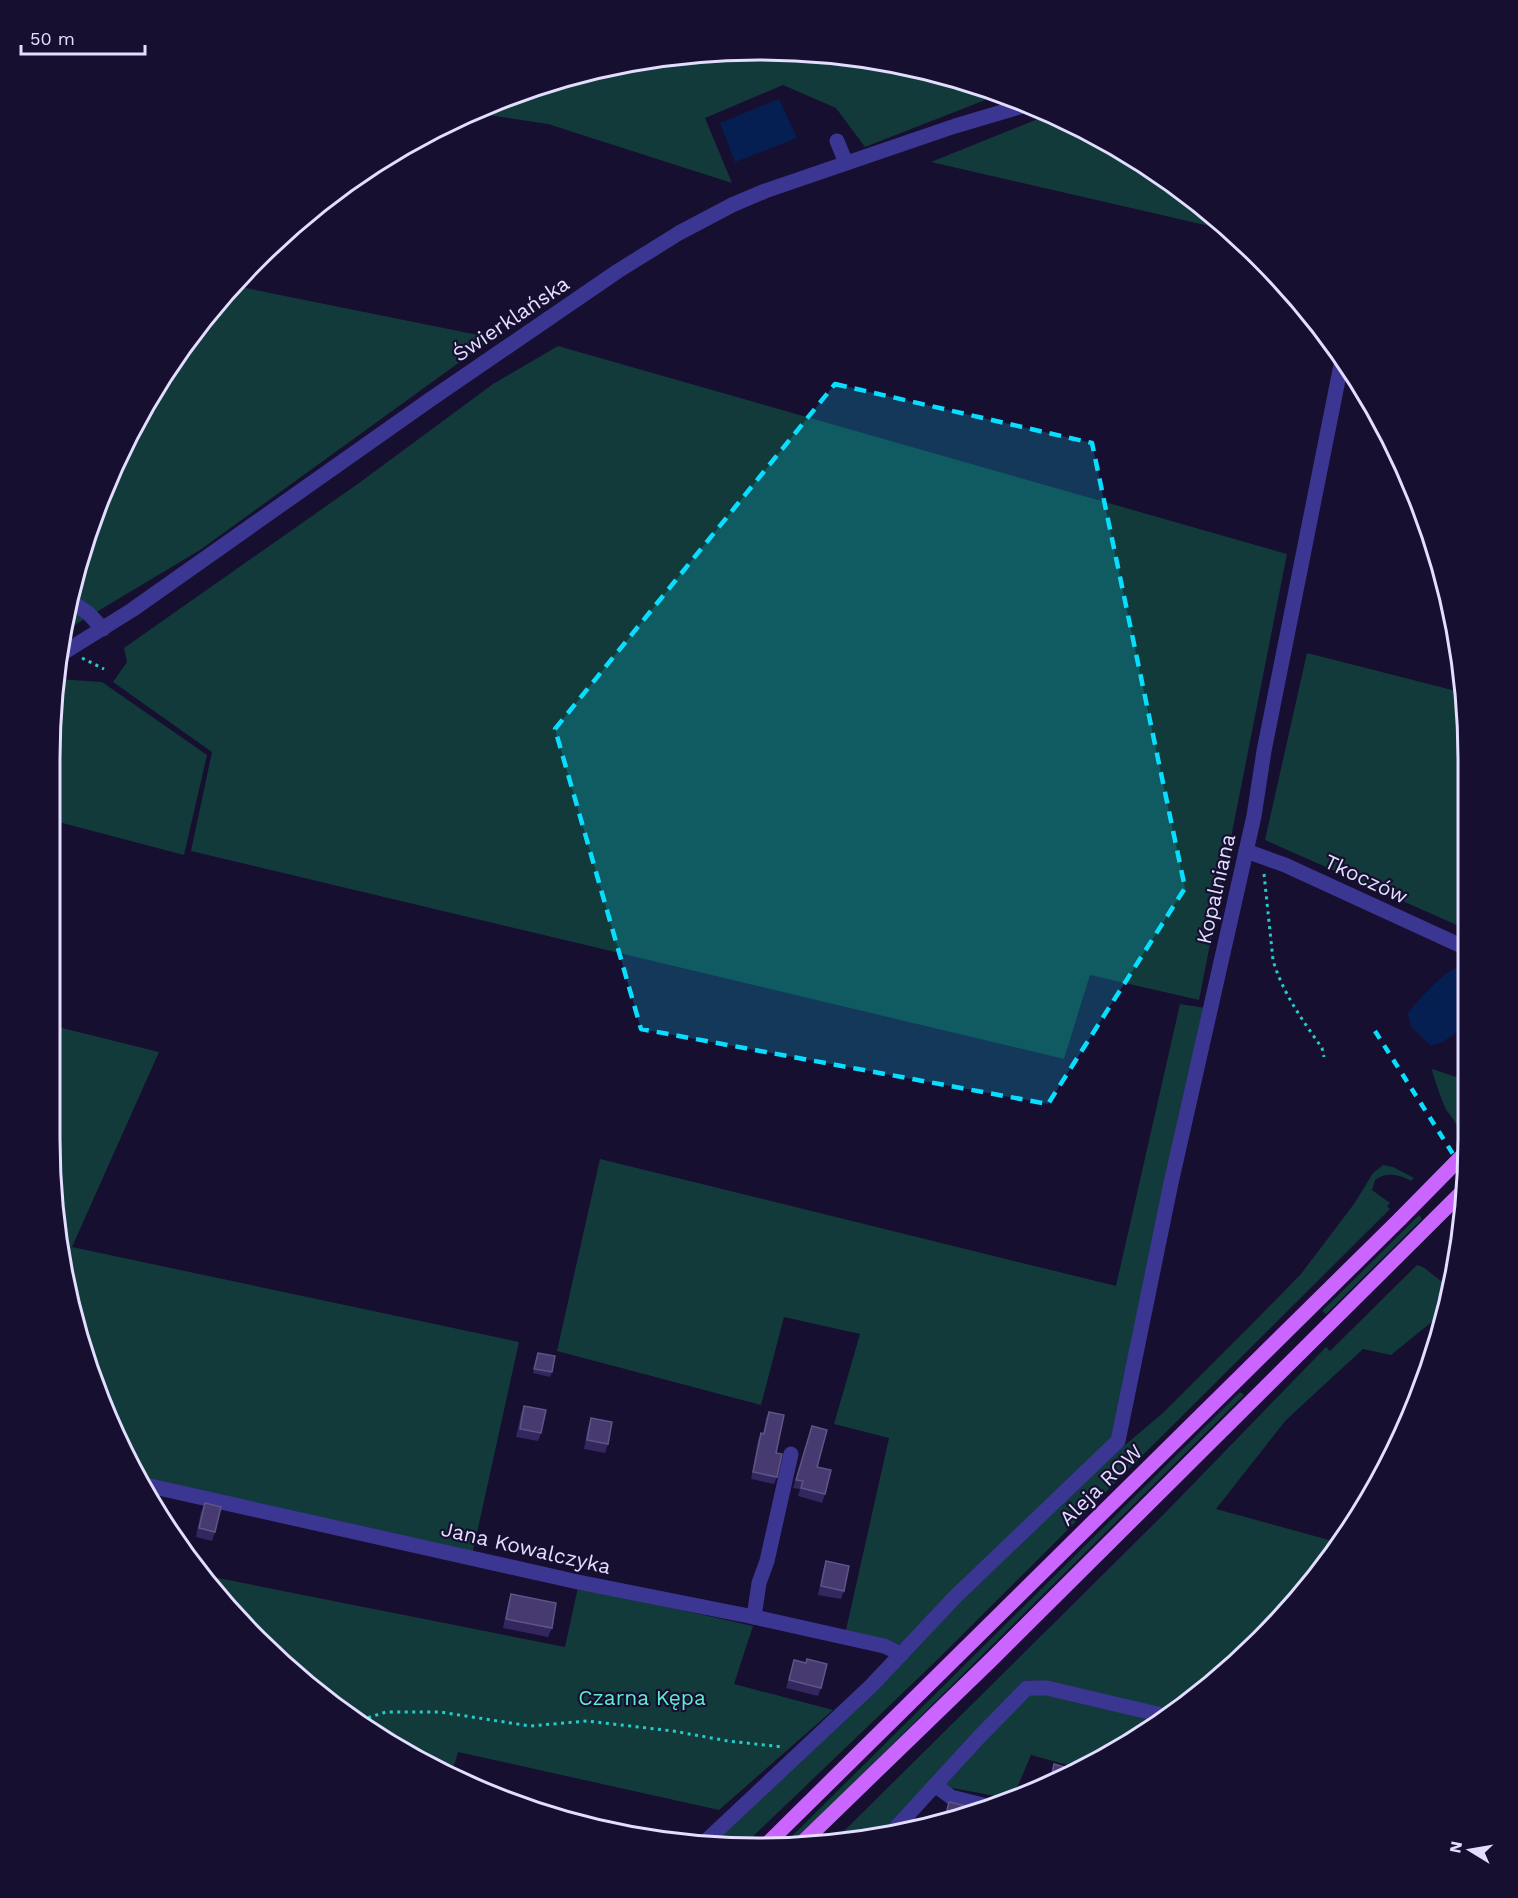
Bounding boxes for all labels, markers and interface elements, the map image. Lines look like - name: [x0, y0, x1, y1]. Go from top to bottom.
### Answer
- scale bar: [21, 18, 146, 56]
- text: 50 m: [30, 28, 75, 49]
- street label: Świerklańska: [448, 270, 574, 367]
- street label: Kopalniana: [1191, 831, 1240, 946]
- street label: Tkoczów: [1321, 848, 1412, 909]
- street label: Aleja ROW: [1054, 1439, 1148, 1530]
- street label: Jana Kowalczyka: [439, 1516, 613, 1579]
- park label: Czarna Kępa: [578, 1685, 706, 1710]
- north arrow: [1440, 1820, 1500, 1880]
- text: N: [1445, 1840, 1466, 1855]

